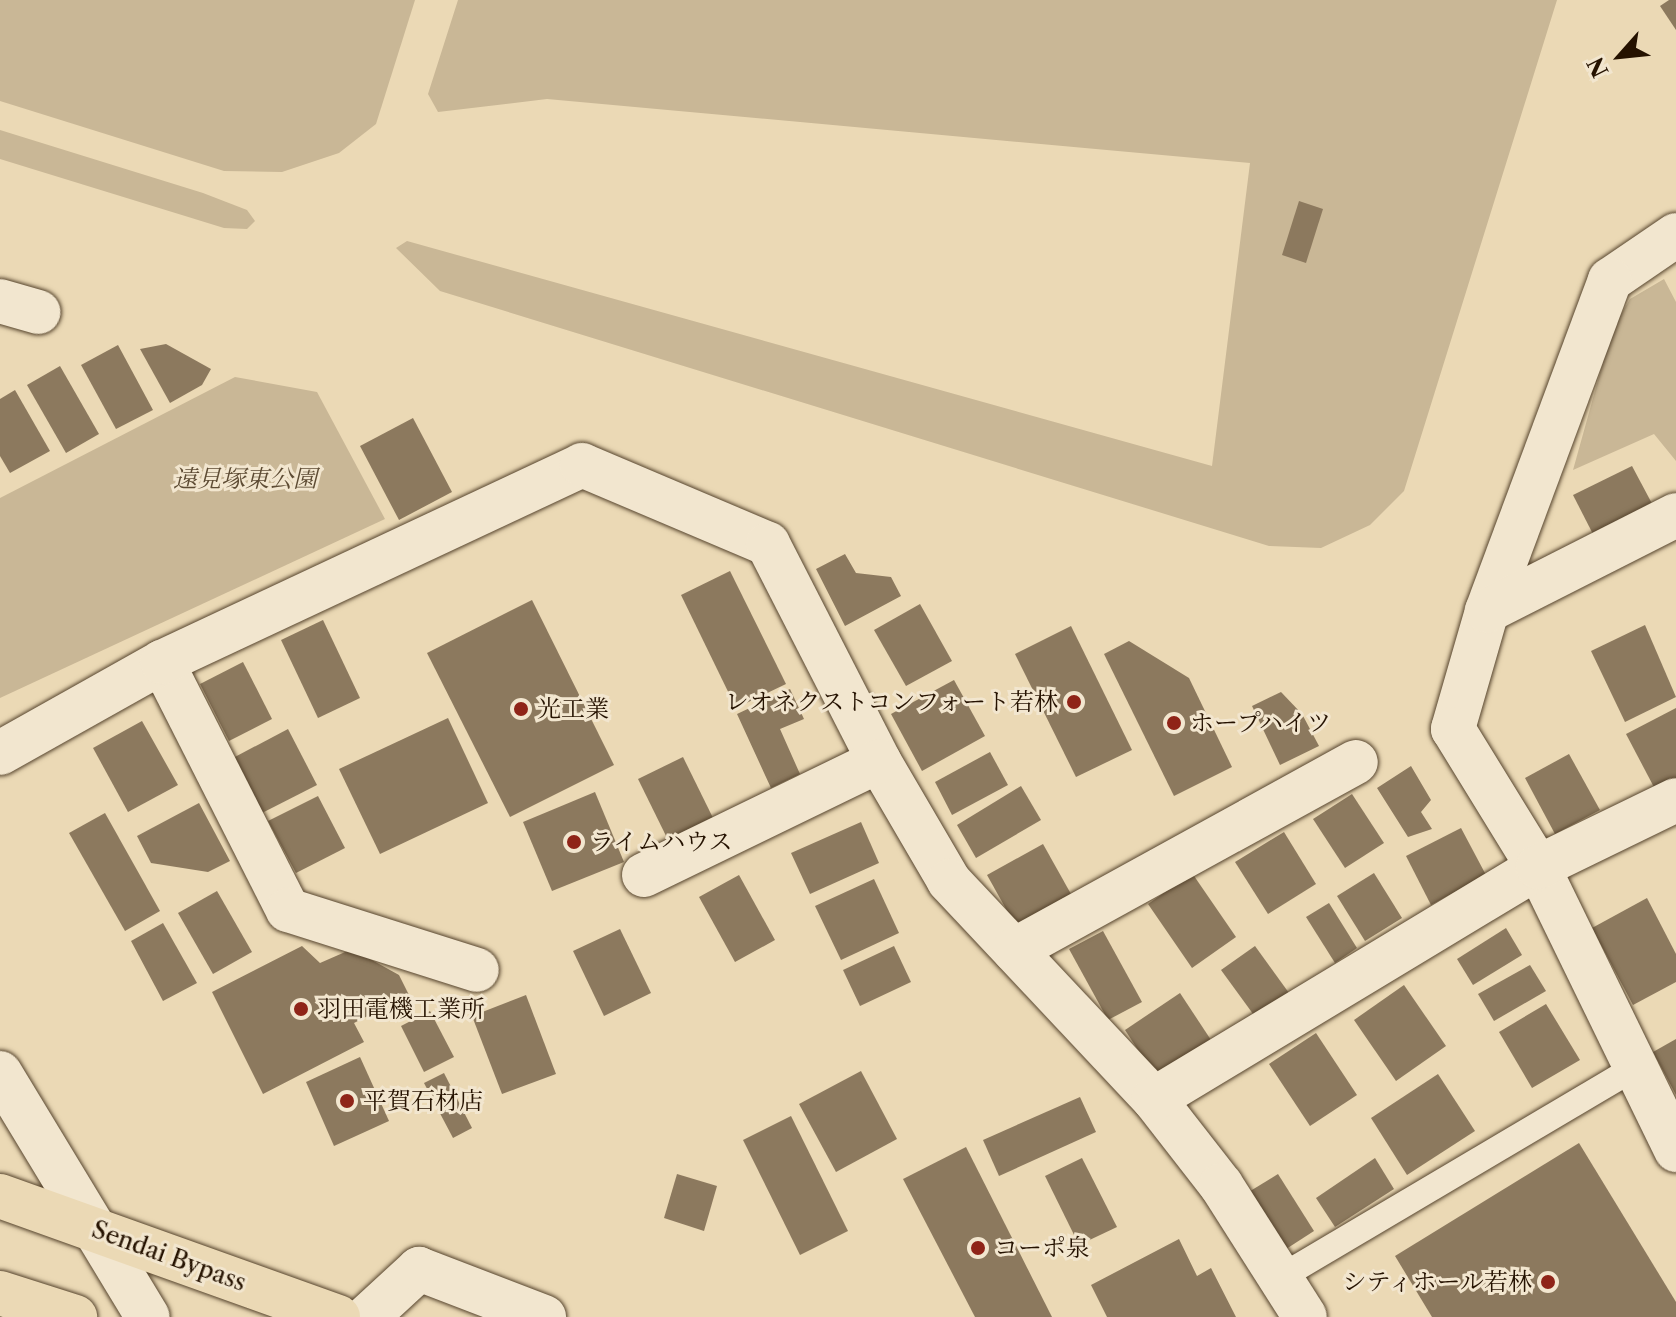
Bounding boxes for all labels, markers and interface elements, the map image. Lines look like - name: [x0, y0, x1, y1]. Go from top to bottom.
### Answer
- north arrow: [1580, 16, 1660, 96]
- text: N: [1582, 52, 1615, 82]
- park label: 遠見塚東公園: [173, 465, 317, 493]
- place label: レオネクストコンフォート若林: [722, 688, 1058, 716]
- marker: レオネクストコンフォート若林: [1065, 693, 1083, 711]
- place label: 光工業: [537, 695, 609, 723]
- marker: 光工業: [512, 700, 530, 718]
- place label: ホープハイツ: [1190, 709, 1334, 737]
- marker: ホープハイツ: [1165, 714, 1183, 732]
- place label: ライムハウス: [590, 828, 734, 856]
- marker: ライムハウス: [565, 833, 583, 851]
- place label: 羽田電機工業所: [317, 995, 485, 1023]
- marker: 羽田電機工業所: [292, 1000, 310, 1018]
- place label: 平賀石材店: [363, 1087, 483, 1115]
- marker: 平賀石材店: [338, 1092, 356, 1110]
- street label: Sendai Bypass: [88, 1215, 250, 1297]
- place label: コーポ泉: [994, 1234, 1090, 1262]
- marker: コーポ泉: [969, 1239, 987, 1257]
- place label: シティホール若林: [1340, 1268, 1532, 1296]
- marker: シティホール若林: [1539, 1273, 1557, 1291]

